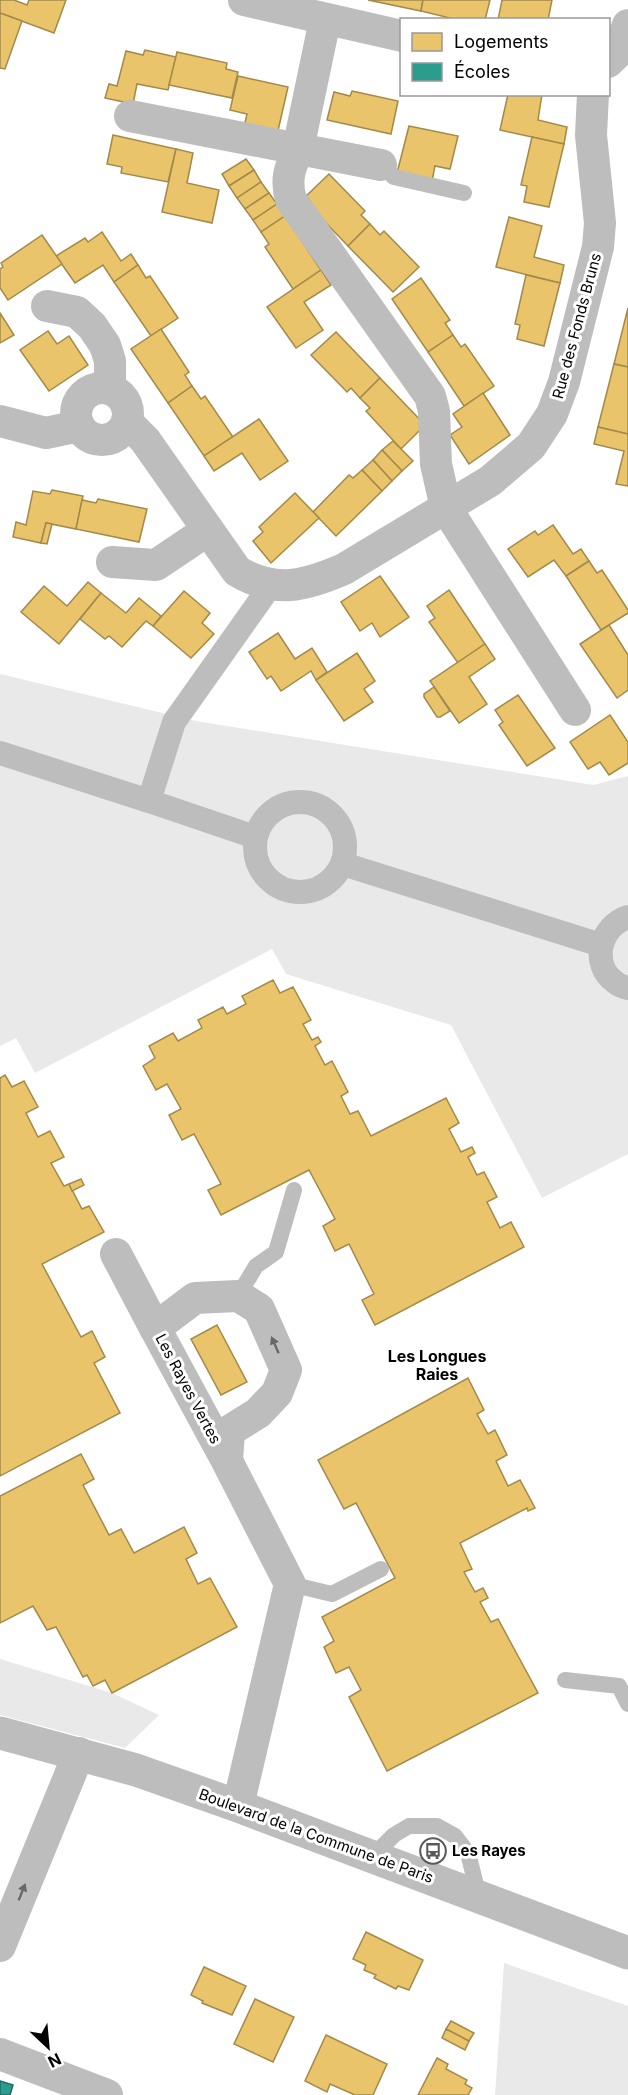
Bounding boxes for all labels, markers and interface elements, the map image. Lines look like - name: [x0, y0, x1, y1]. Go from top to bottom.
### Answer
- legend: [400, 18, 610, 96]
- text: Logements: [454, 31, 549, 52]
- text: Écoles: [454, 60, 510, 82]
- street label: Rue des Fonds Bruns: [548, 251, 605, 401]
- street label: Les Rayes Vertes: [151, 1331, 225, 1447]
- one-way arrow: [271, 1337, 280, 1354]
- district label: Les Longues Raies: [388, 1346, 486, 1384]
- street label: Boulevard de la Commune de Paris: [196, 1784, 436, 1887]
- bus stop icon: Les Rayes: [418, 1836, 448, 1866]
- place label: Les Rayes: [452, 1841, 526, 1860]
- one-way arrow: [17, 1883, 27, 1901]
- north arrow: [18, 2017, 78, 2077]
- text: N: [45, 2049, 64, 2072]

